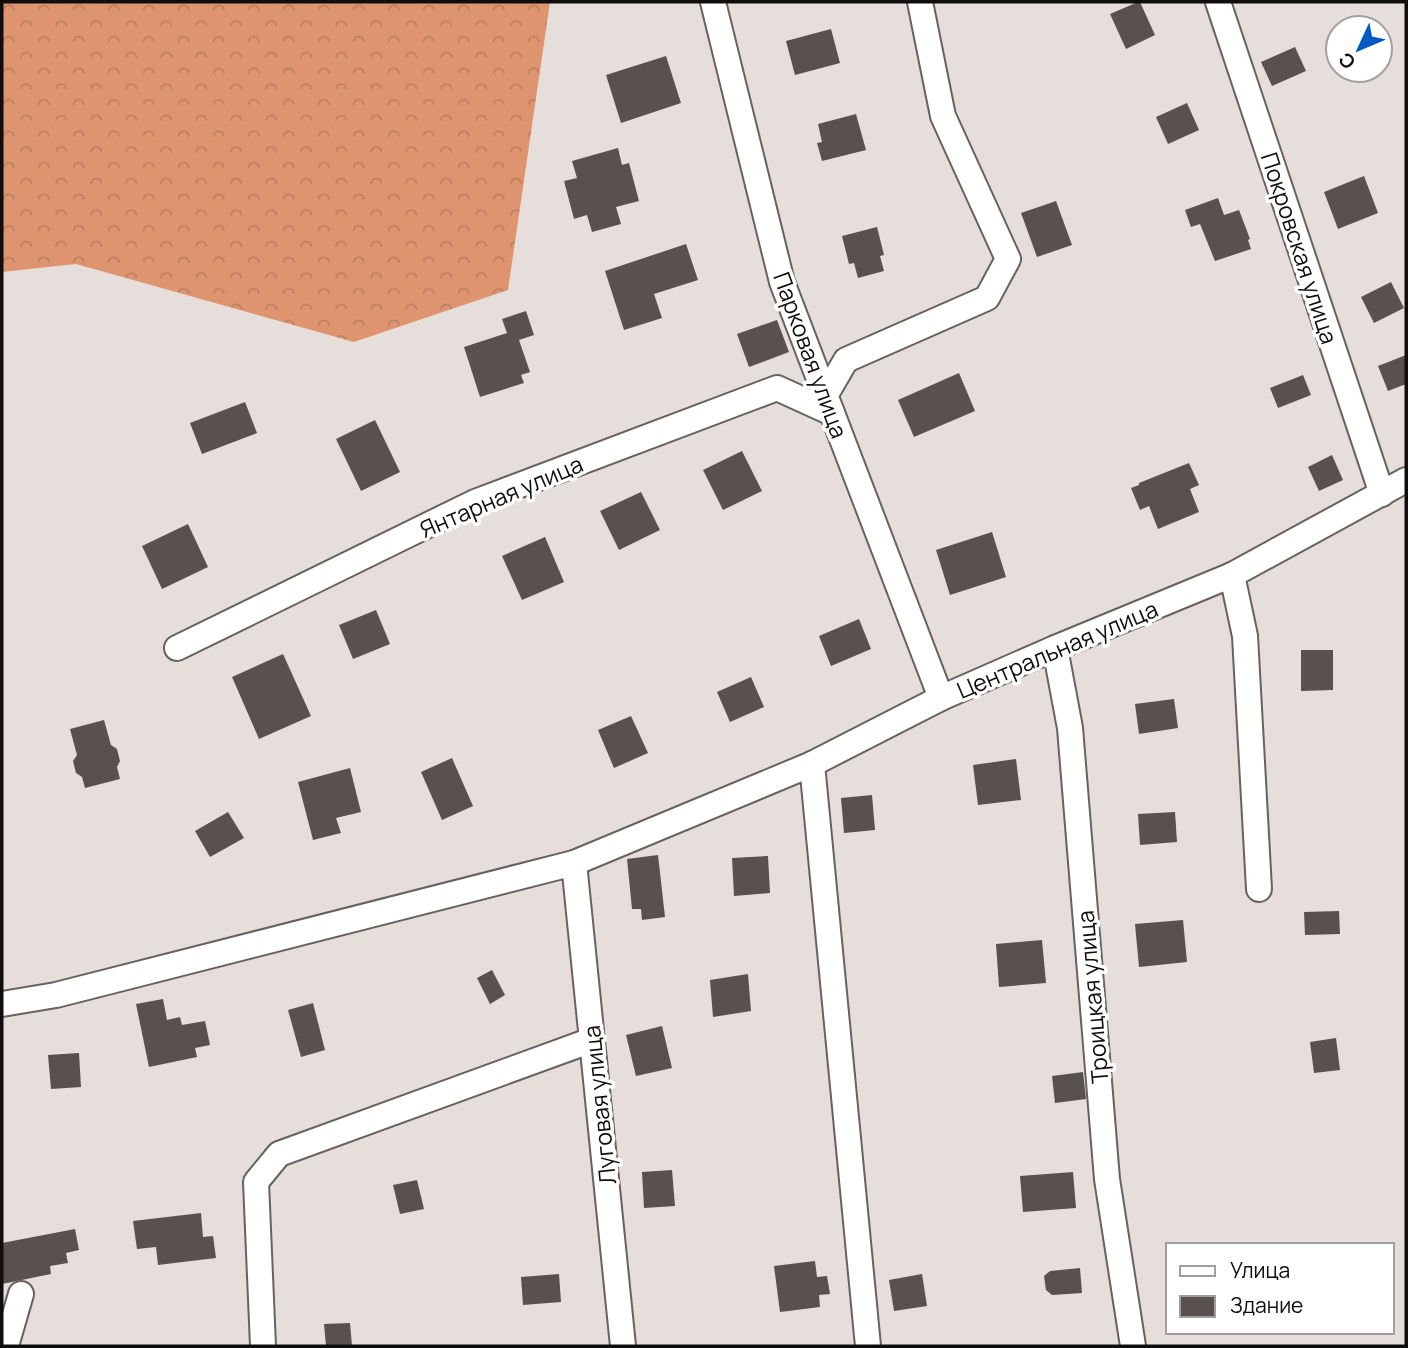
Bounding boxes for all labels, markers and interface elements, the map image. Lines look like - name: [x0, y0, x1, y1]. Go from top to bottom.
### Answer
- north arrow: [1324, 14, 1394, 84]
- text: С: [1333, 47, 1361, 75]
- street label: Покровская улица: [1254, 148, 1346, 348]
- street label: Парковая улица: [766, 268, 856, 442]
- street label: Янтарная улица: [415, 447, 587, 545]
- street label: Центральная улица: [952, 592, 1162, 706]
- street label: Троицкая улица: [1068, 909, 1116, 1085]
- street label: Луговая улица: [575, 1024, 623, 1186]
- legend: [1166, 1243, 1394, 1334]
- text: Улица: [1230, 1256, 1290, 1284]
- text: Здание: [1230, 1291, 1303, 1319]

